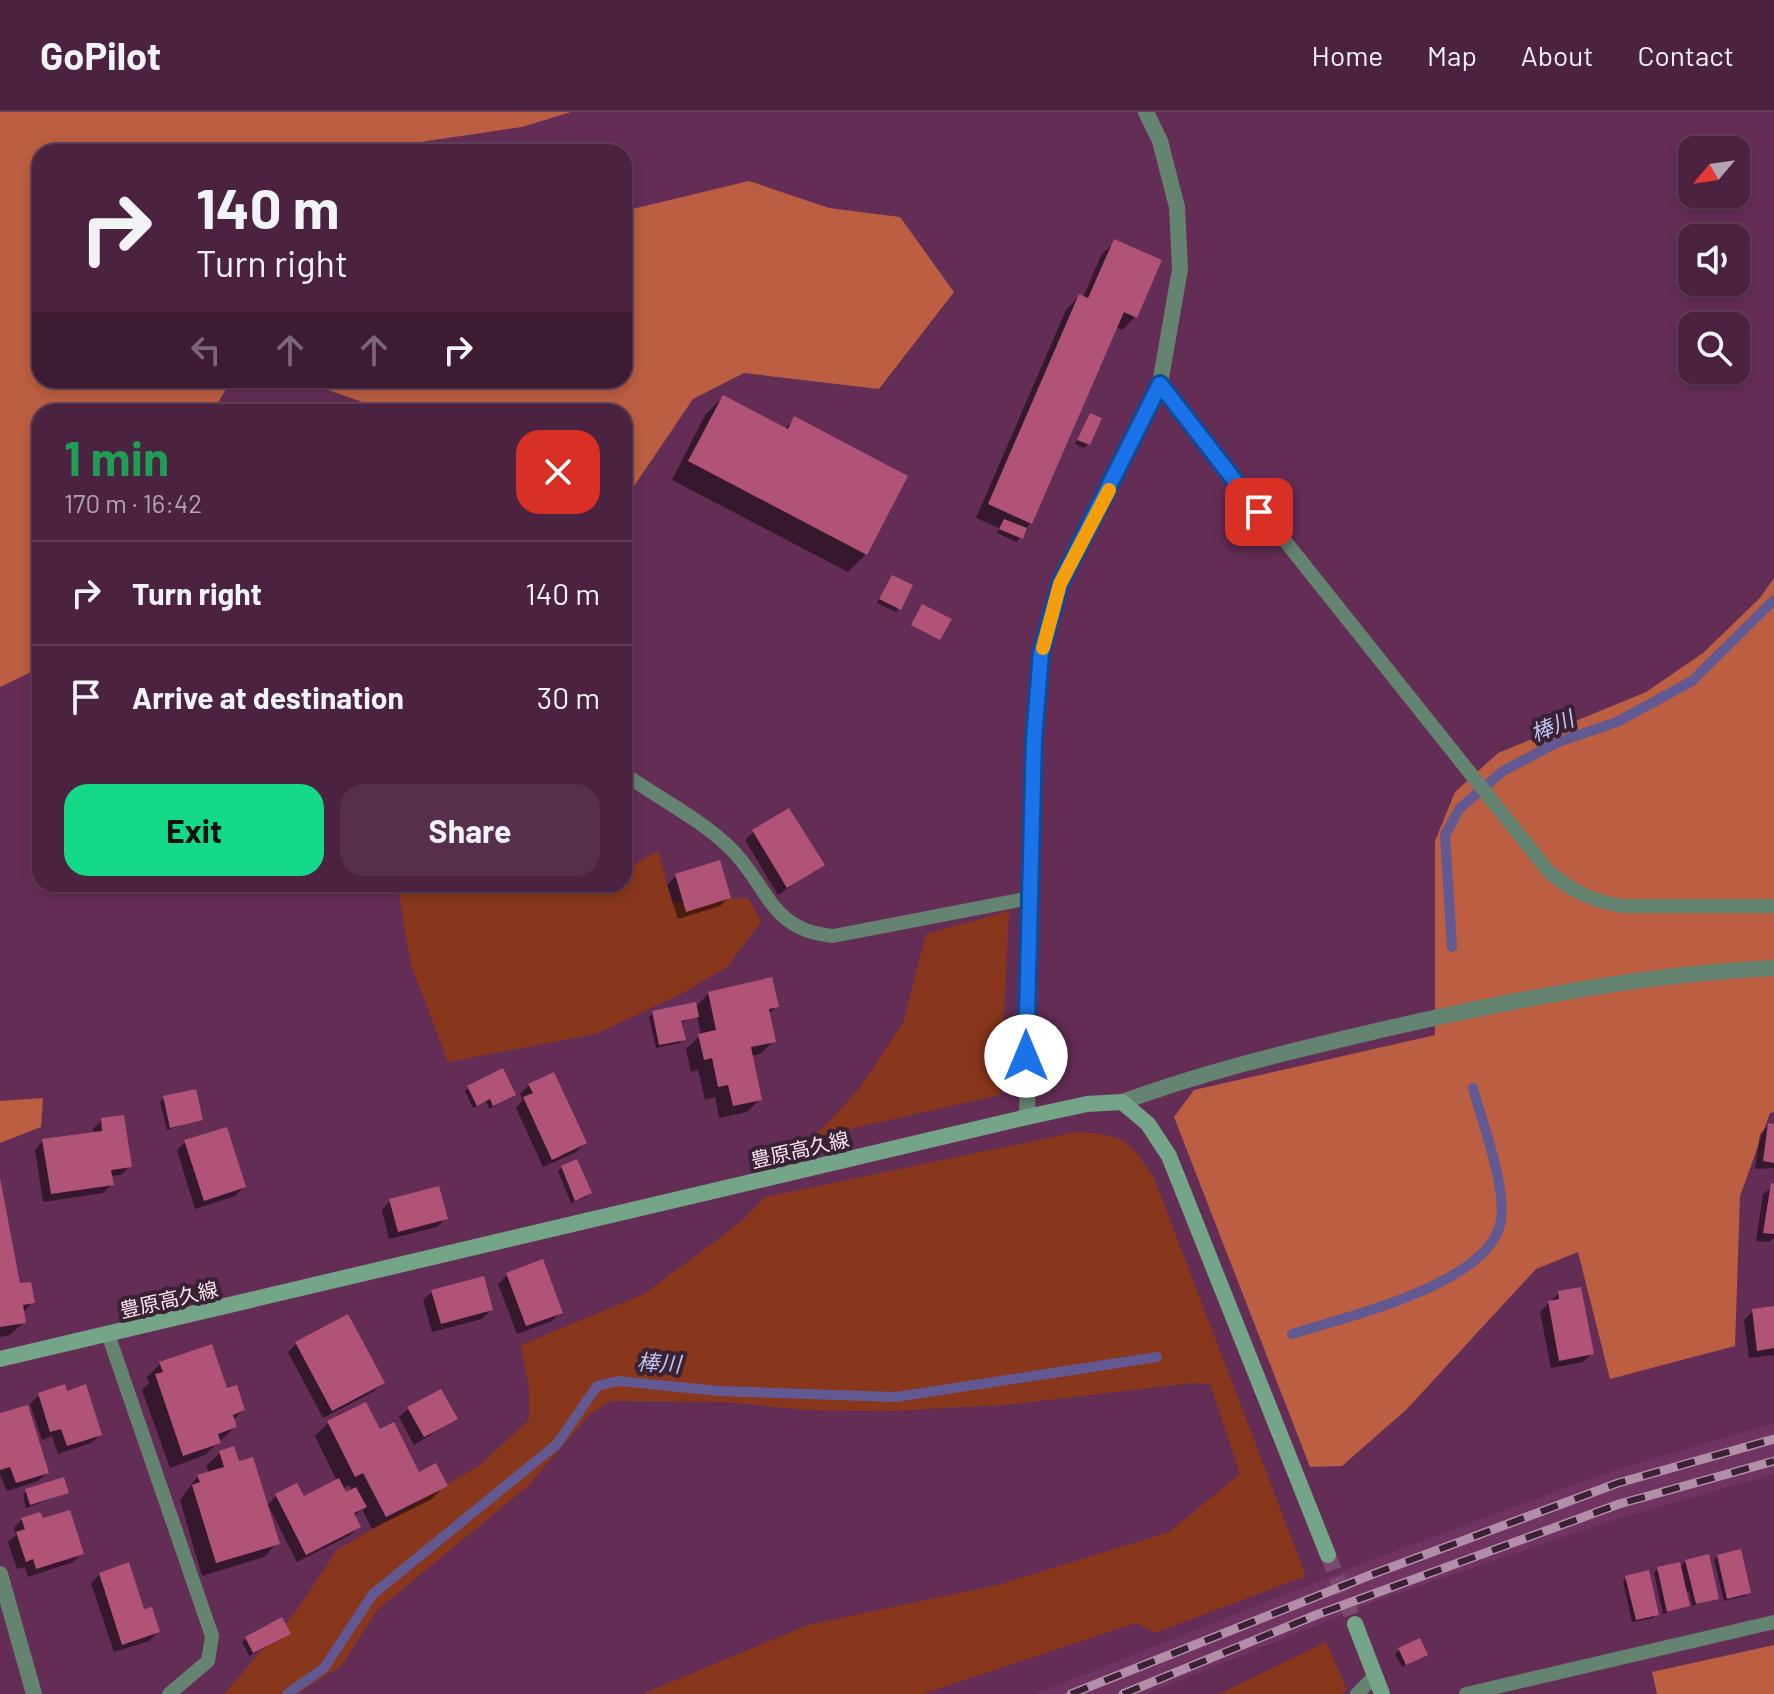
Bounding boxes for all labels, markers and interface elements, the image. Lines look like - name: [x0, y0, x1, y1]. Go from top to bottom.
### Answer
- text: GoPilot: [40, 32, 161, 78]
- text: Home: [1312, 38, 1383, 72]
- text: Map: [1427, 38, 1477, 72]
- text: About: [1521, 38, 1593, 72]
- text: Contact: [1637, 38, 1734, 72]
- north arrow: [1678, 136, 1750, 208]
- map controls: [1678, 136, 1750, 384]
- text: 140 m: [196, 173, 340, 240]
- icon: right: [64, 176, 168, 280]
- button: sound: [1678, 224, 1750, 296]
- text: Turn right: [196, 241, 348, 284]
- button: search: [1678, 312, 1750, 384]
- icon: left: [184, 328, 228, 372]
- icon: ahead: [268, 328, 312, 372]
- icon: ahead: [352, 328, 396, 372]
- icon: right: [436, 328, 480, 372]
- text: 1 min: [64, 428, 169, 486]
- button: close: [516, 430, 600, 514]
- pin: [1225, 478, 1293, 546]
- text: 170 m · 16:42: [64, 487, 202, 518]
- icon: arrive: [1237, 490, 1281, 534]
- icon: right: [64, 571, 108, 615]
- text: Turn right: [132, 575, 262, 611]
- text: 140 m: [525, 575, 600, 611]
- icon: arrive: [64, 675, 108, 719]
- text: Arrive at destination: [132, 679, 404, 715]
- text: 30 m: [537, 679, 600, 715]
- water label: 棒川: [1526, 704, 1579, 746]
- button: Exit: [64, 784, 324, 876]
- button: Share: [340, 784, 600, 876]
- position arrow: [984, 1014, 1068, 1098]
- street label: 豊原高久線: [748, 1126, 851, 1172]
- street label: 豊原高久線: [117, 1276, 220, 1322]
- water label: 棒川: [636, 1348, 684, 1376]

